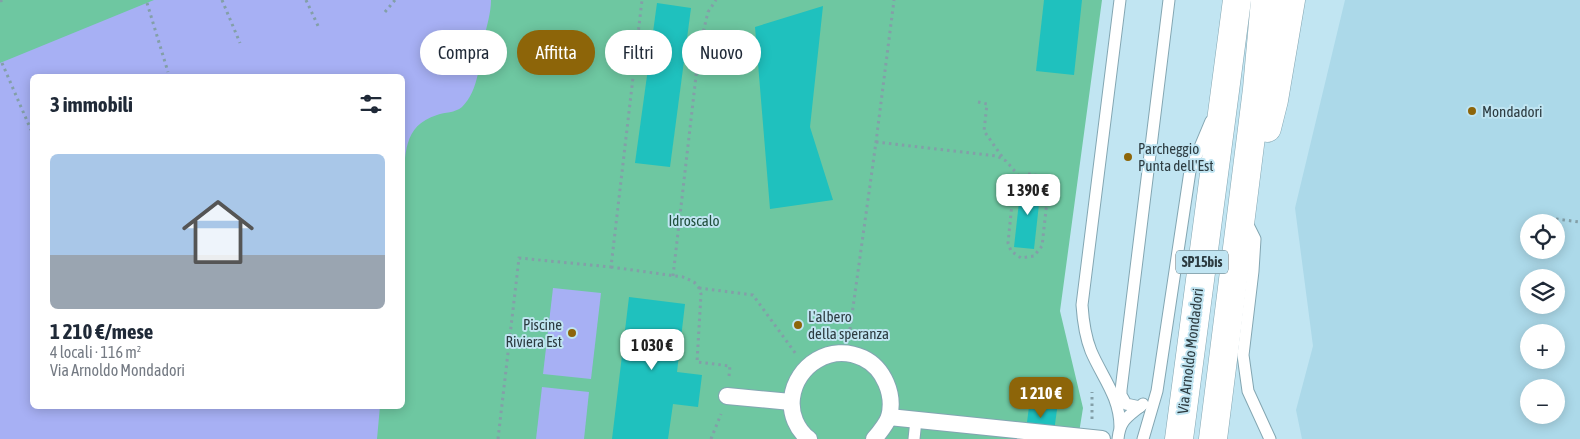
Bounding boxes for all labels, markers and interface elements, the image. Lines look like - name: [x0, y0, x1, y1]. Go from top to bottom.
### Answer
- chip: Compra: [420, 30, 507, 75]
- chip: Affitta: [517, 30, 595, 75]
- chip: Filtri: [605, 30, 672, 75]
- chip: Nuovo: [682, 30, 761, 75]
- icon: filters: [357, 90, 385, 118]
- text: 3 immobili: [50, 92, 133, 116]
- place label: Mondadori: [1482, 103, 1543, 120]
- marker: Mondadori: [1466, 105, 1478, 117]
- place label: Parcheggio Punta dell'Est: [1138, 140, 1214, 174]
- marker: Parcheggio Punta dell'Est: [1122, 151, 1134, 163]
- pin: 1 390 €: [982, 174, 1074, 216]
- text: 1 390 €: [1007, 181, 1049, 199]
- icon: home: [173, 187, 263, 277]
- park label: Idroscalo: [668, 212, 720, 229]
- map controls: [1520, 214, 1565, 424]
- button: locate: [1520, 214, 1565, 259]
- road number: SP15bis: [1176, 250, 1228, 274]
- button: layers: [1520, 269, 1565, 314]
- street label: Via Arnoldo Mondadori: [1174, 287, 1206, 415]
- place label: L'albero della speranza: [808, 308, 889, 342]
- place label: Piscine Riviera Est: [505, 316, 562, 350]
- text: 1 210 €/mese: [50, 319, 153, 343]
- marker: L'albero della speranza: [792, 319, 804, 331]
- button: +: [1520, 324, 1565, 369]
- marker: Piscine Riviera Est: [566, 327, 578, 339]
- pin: 1 030 €: [606, 328, 698, 371]
- text: 1 030 €: [631, 336, 673, 354]
- text: 4 locali · 116 m²: [50, 343, 141, 361]
- text: Via Arnoldo Mondadori: [50, 361, 185, 379]
- pin: 1 210 €: [995, 376, 1087, 419]
- button: −: [1520, 379, 1565, 424]
- text: 1 210 €: [1020, 384, 1062, 402]

